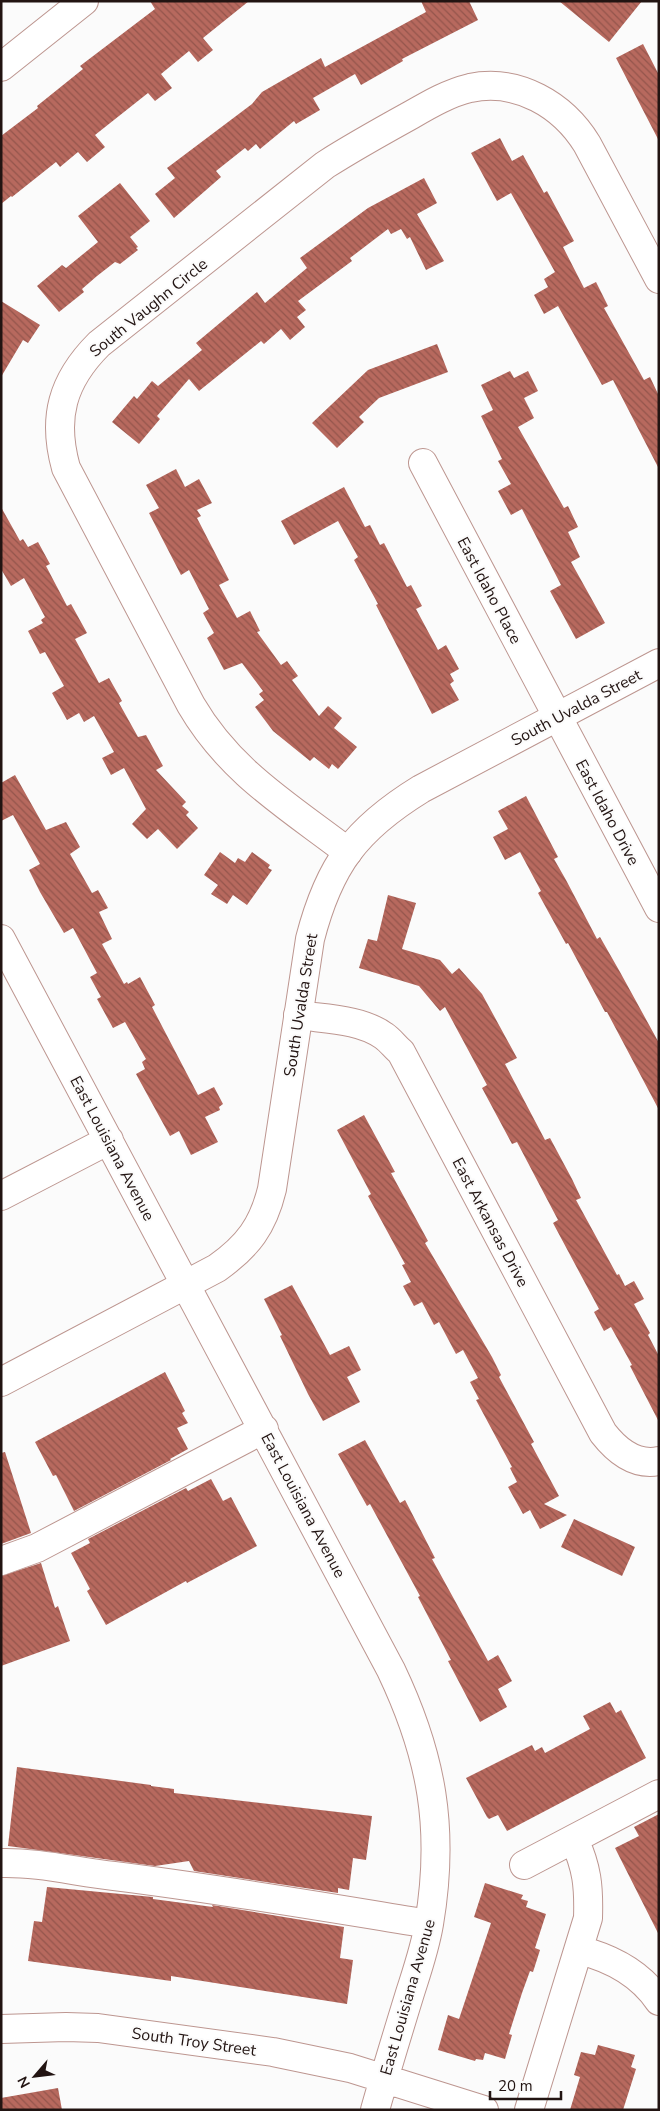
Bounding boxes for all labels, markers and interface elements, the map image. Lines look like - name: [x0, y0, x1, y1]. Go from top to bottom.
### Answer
- street label: South Vaughn Circle: [85, 253, 212, 362]
- street label: East Idaho Place: [452, 533, 527, 648]
- street label: South Uvalda Street: [507, 664, 646, 752]
- street label: East Idaho Drive: [570, 756, 644, 869]
- street label: South Uvalda Street: [279, 931, 323, 1078]
- street label: East Louisiana Avenue: [65, 1072, 160, 1225]
- street label: East Arkansas Drive: [447, 1154, 534, 1291]
- street label: East Louisiana Avenue: [256, 1429, 351, 1582]
- street label: East Louisiana Avenue: [375, 1917, 441, 2078]
- street label: South Troy Street: [130, 2022, 258, 2062]
- north arrow: [10, 2051, 60, 2101]
- scale bar: [490, 2068, 561, 2100]
- text: N: [13, 2073, 35, 2091]
- text: 20 m: [498, 2076, 533, 2096]

